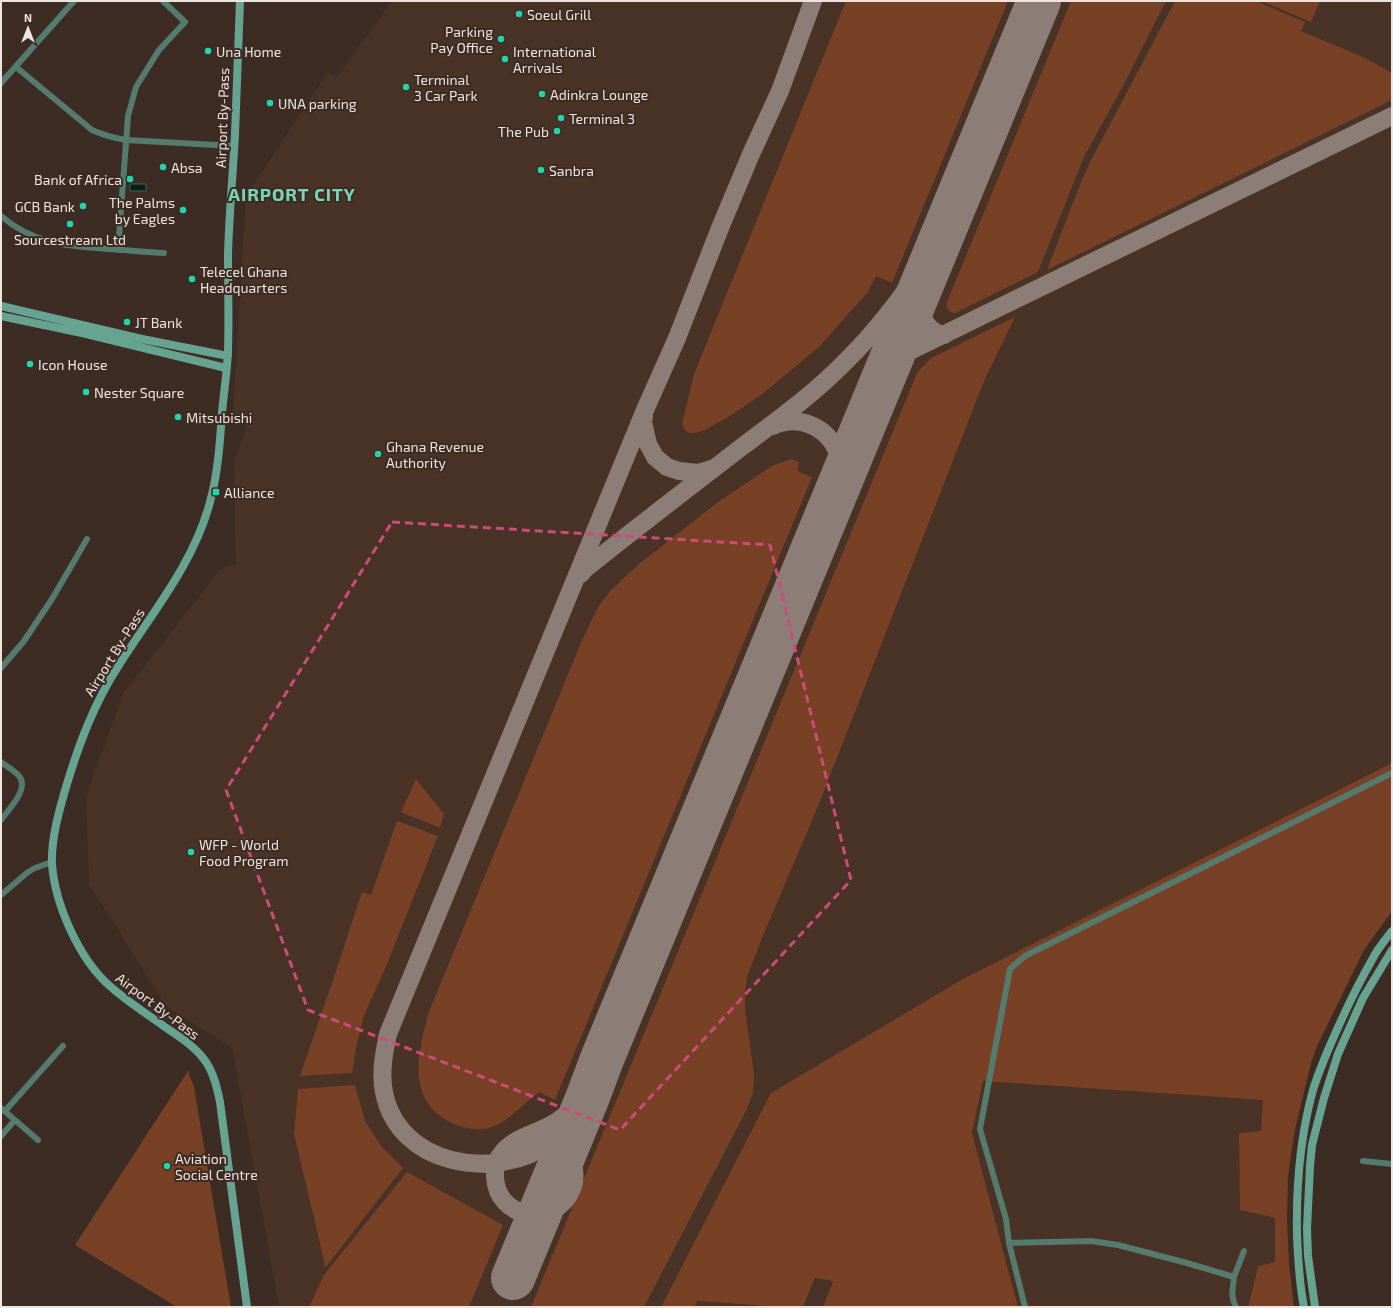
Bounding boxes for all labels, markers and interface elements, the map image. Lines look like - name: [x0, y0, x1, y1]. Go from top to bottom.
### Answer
- place label: Soeul Grill: [527, 6, 592, 23]
- north arrow: [8, 8, 48, 48]
- marker: Soeul Grill: [514, 9, 524, 19]
- text: N: [24, 11, 32, 24]
- place label: Parking Pay Office: [430, 23, 493, 56]
- marker: Parking Pay Office: [496, 34, 506, 44]
- place label: Una Home: [216, 43, 281, 60]
- place label: International Arrivals: [513, 43, 597, 76]
- marker: Una Home: [203, 46, 213, 56]
- marker: International Arrivals: [500, 54, 510, 64]
- street label: Airport By-Pass: [212, 68, 232, 168]
- place label: Terminal 3 Car Park: [414, 71, 478, 104]
- marker: Terminal 3 Car Park: [401, 82, 411, 92]
- place label: Adinkra Lounge: [550, 86, 648, 103]
- marker: Adinkra Lounge: [537, 89, 547, 99]
- place label: UNA parking: [278, 95, 357, 112]
- marker: UNA parking: [265, 98, 275, 108]
- place label: Terminal 3: [569, 110, 635, 127]
- marker: Terminal 3: [556, 113, 566, 123]
- place label: The Pub: [498, 123, 549, 140]
- marker: The Pub: [552, 126, 562, 136]
- place label: Absa: [171, 159, 203, 176]
- marker: Absa: [158, 162, 168, 172]
- place label: Sanbra: [549, 162, 594, 179]
- marker: Sanbra: [536, 165, 546, 175]
- place label: Bank of Africa: [34, 171, 122, 188]
- marker: Bank of Africa: [125, 174, 135, 184]
- district label: AIRPORT CITY: [228, 183, 356, 205]
- place label: The Palms by Eagles: [109, 194, 175, 227]
- place label: GCB Bank: [15, 198, 75, 215]
- marker: GCB Bank: [78, 201, 88, 211]
- marker: The Palms by Eagles: [178, 205, 188, 215]
- marker: Sourcestream Ltd: [65, 219, 75, 229]
- place label: Sourcestream Ltd: [14, 231, 126, 248]
- place label: Telecel Ghana Headquarters: [200, 263, 287, 296]
- marker: Telecel Ghana Headquarters: [187, 274, 197, 284]
- place label: JT Bank: [135, 314, 182, 331]
- marker: JT Bank: [122, 317, 132, 327]
- place label: Icon House: [38, 356, 108, 373]
- marker: Icon House: [25, 359, 35, 369]
- place label: Nester Square: [94, 384, 184, 401]
- marker: Nester Square: [81, 387, 91, 397]
- place label: Mitsubishi: [186, 409, 252, 426]
- marker: Mitsubishi: [173, 412, 183, 422]
- place label: Ghana Revenue Authority: [386, 438, 484, 471]
- marker: Ghana Revenue Authority: [373, 449, 383, 459]
- place label: Alliance: [224, 484, 275, 501]
- marker: Alliance: [211, 487, 221, 497]
- street label: Airport By-Pass: [80, 605, 148, 699]
- place label: WFP - World Food Program: [199, 836, 288, 869]
- marker: WFP - World Food Program: [186, 847, 196, 857]
- street label: Airport By-Pass: [113, 969, 203, 1043]
- place label: Aviation Social Centre: [175, 1150, 258, 1183]
- marker: Aviation Social Centre: [162, 1161, 172, 1171]

